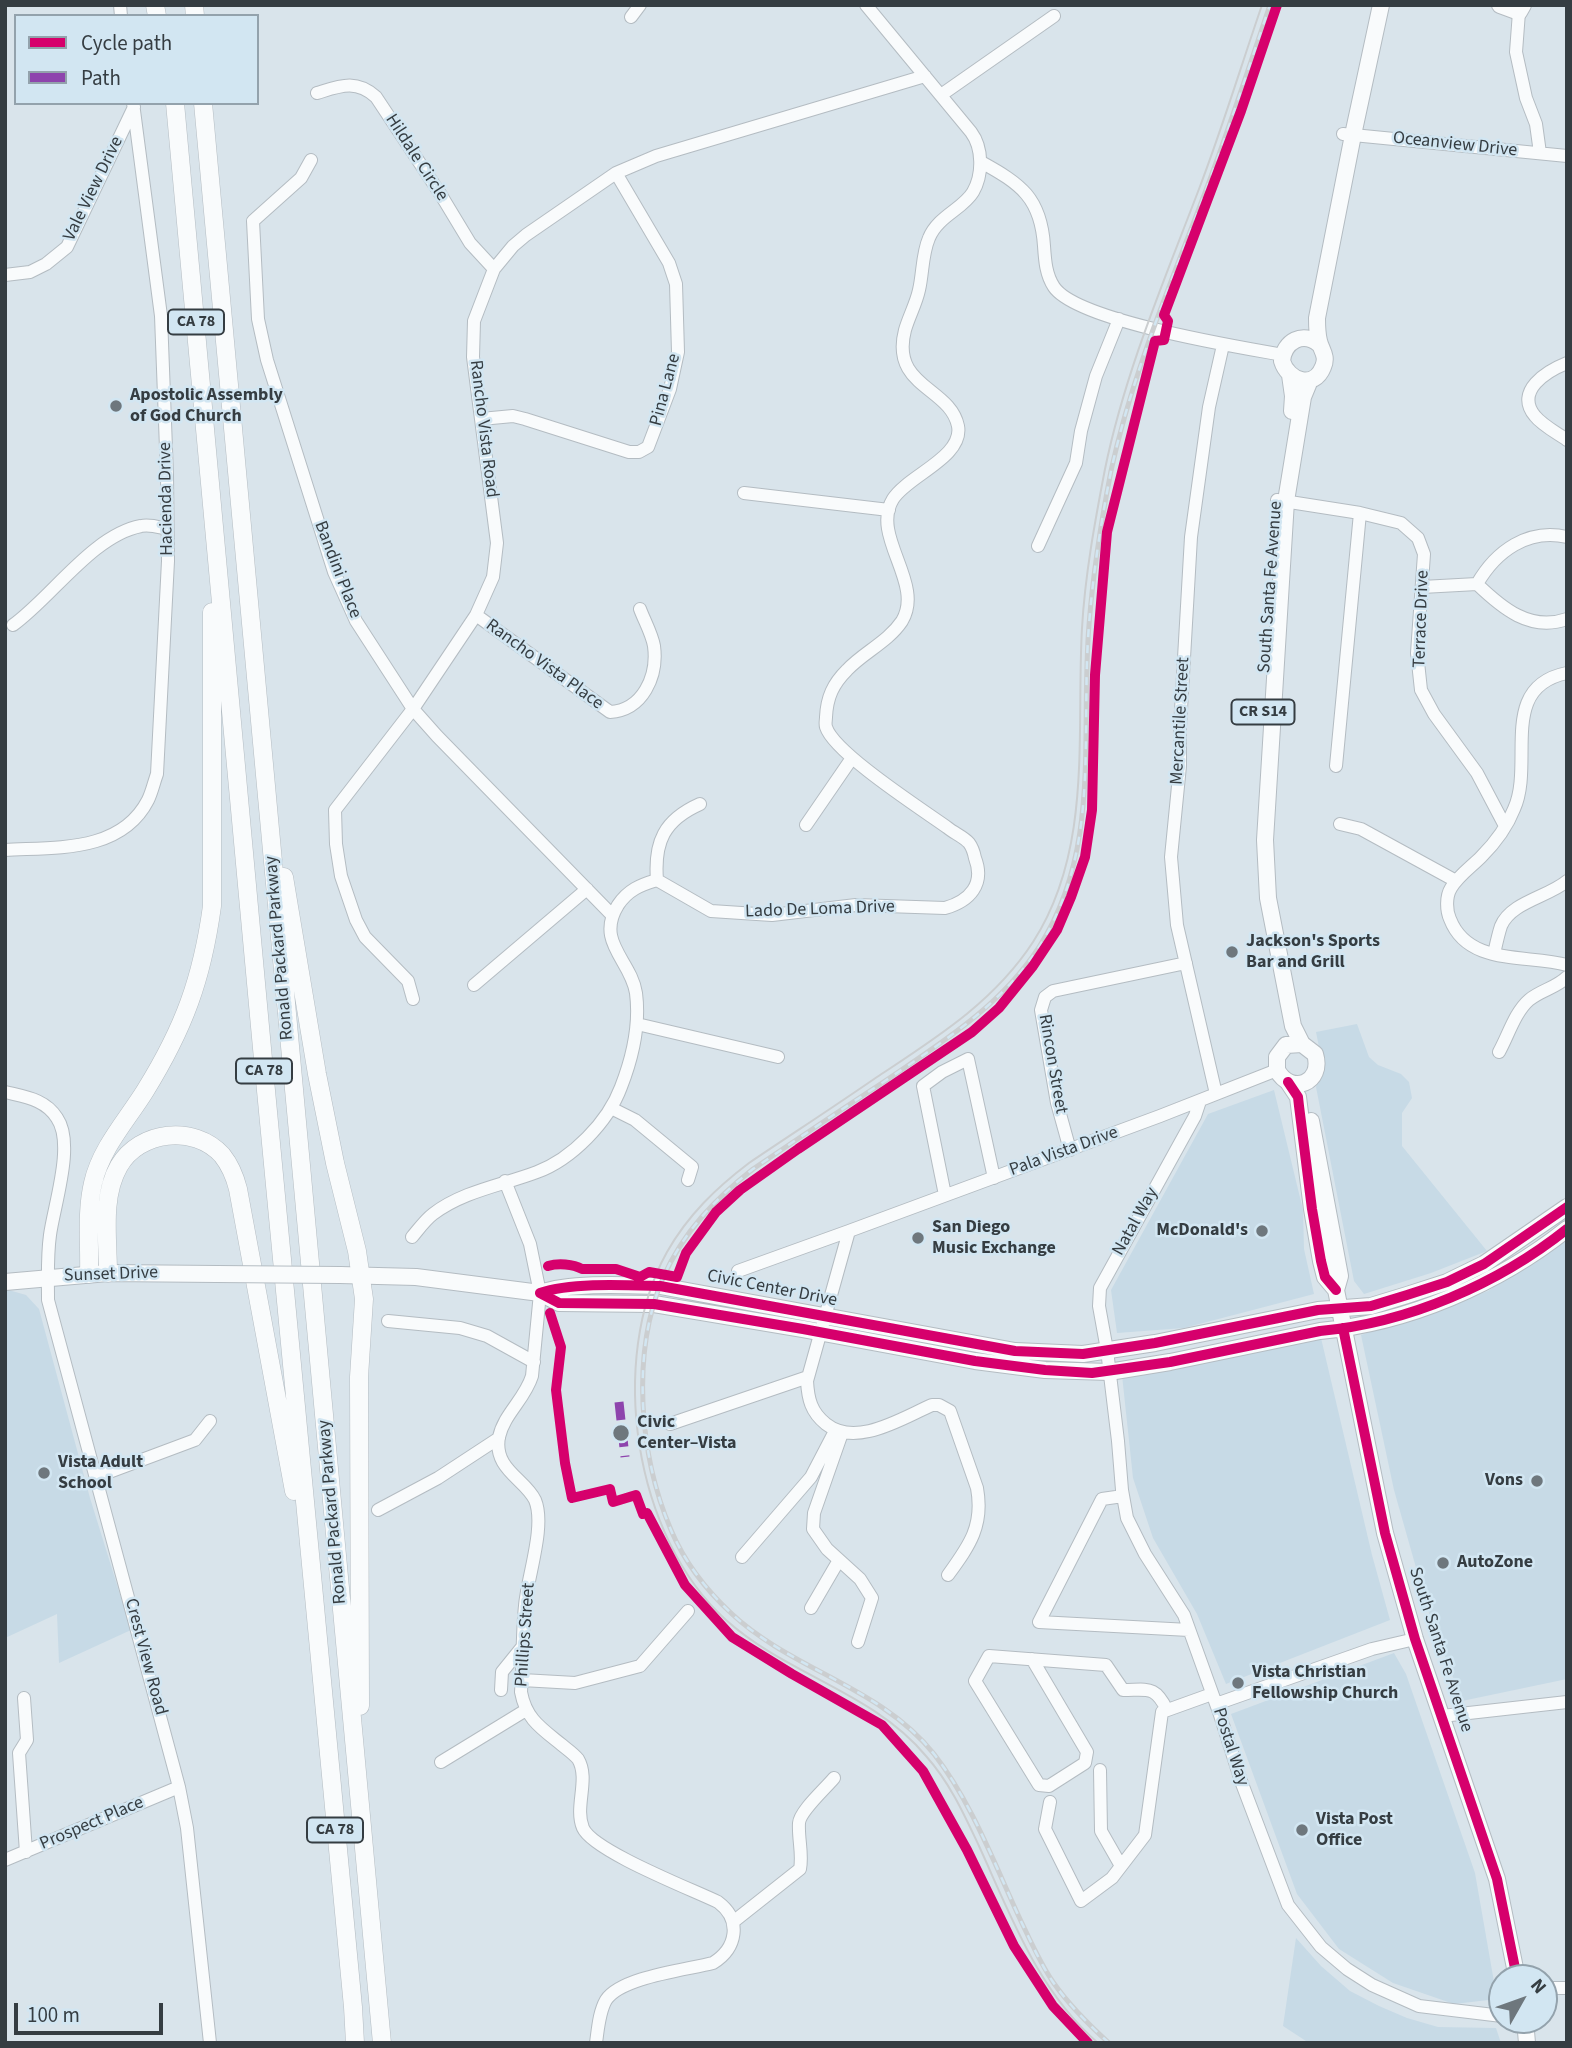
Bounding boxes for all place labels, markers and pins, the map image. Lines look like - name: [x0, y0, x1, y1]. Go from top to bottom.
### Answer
- place label: Apostolic Assembly of God Church: [130, 385, 283, 428]
- marker: Apostolic Assembly of God Church: [108, 398, 124, 414]
- place label: Jackson's Sports Bar and Grill: [1246, 931, 1380, 974]
- marker: Jackson's Sports Bar and Grill: [1224, 944, 1240, 960]
- place label: San Diego Music Exchange: [932, 1217, 1056, 1260]
- place label: McDonald's: [1156, 1220, 1248, 1242]
- marker: McDonald's: [1254, 1223, 1270, 1239]
- marker: San Diego Music Exchange: [910, 1230, 926, 1246]
- place label: Civic Center–Vista: [637, 1412, 737, 1454]
- marker: Civic Center–Vista: [611, 1423, 631, 1443]
- place label: Vista Adult School: [58, 1452, 143, 1494]
- marker: Vista Adult School: [36, 1465, 52, 1481]
- place label: Vons: [1485, 1470, 1523, 1492]
- marker: Vons: [1529, 1473, 1545, 1489]
- place label: AutoZone: [1457, 1552, 1533, 1574]
- marker: AutoZone: [1435, 1555, 1451, 1571]
- place label: Vista Christian Fellowship Church: [1252, 1662, 1398, 1704]
- marker: Vista Christian Fellowship Church: [1230, 1675, 1246, 1691]
- place label: Vista Post Office: [1316, 1809, 1393, 1852]
- marker: Vista Post Office: [1294, 1822, 1310, 1838]

